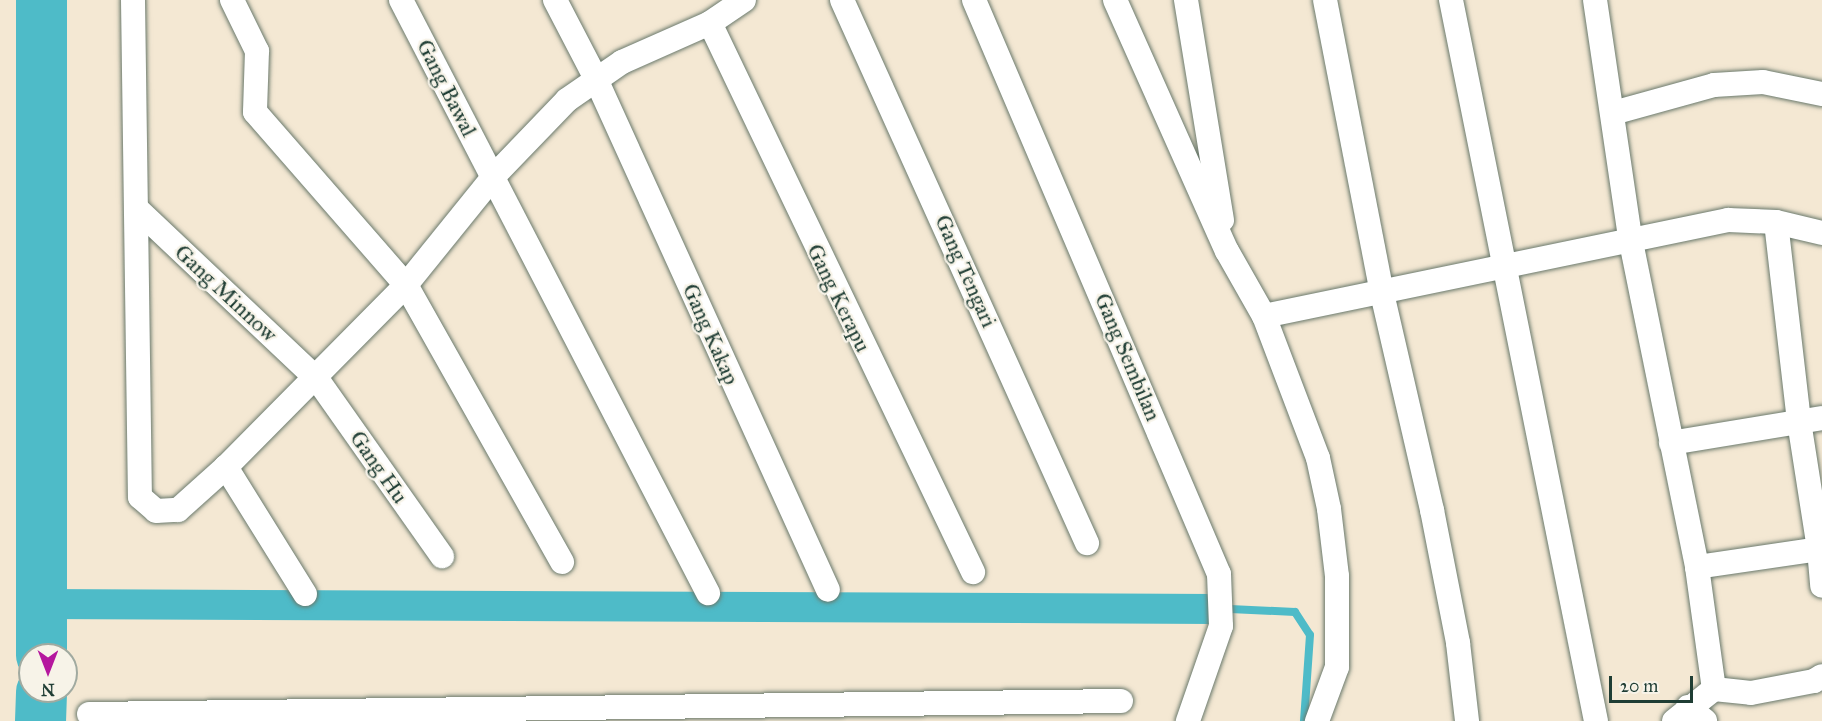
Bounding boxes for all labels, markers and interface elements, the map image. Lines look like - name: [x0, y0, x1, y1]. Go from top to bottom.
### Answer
- street label: Gang Bawal: [411, 35, 483, 141]
- street label: Gang Tengari: [929, 211, 1003, 331]
- street label: Gang Minnow: [169, 239, 283, 347]
- street label: Gang Kerapu: [801, 240, 877, 356]
- street label: Gang Kakap: [677, 279, 745, 389]
- street label: Gang Sembilan: [1089, 289, 1167, 425]
- street label: Gang Hu: [344, 426, 414, 508]
- north arrow: [18, 643, 78, 703]
- scale bar: [1612, 664, 1696, 702]
- text: 20 m: [1620, 675, 1658, 697]
- text: N: [41, 680, 55, 699]

